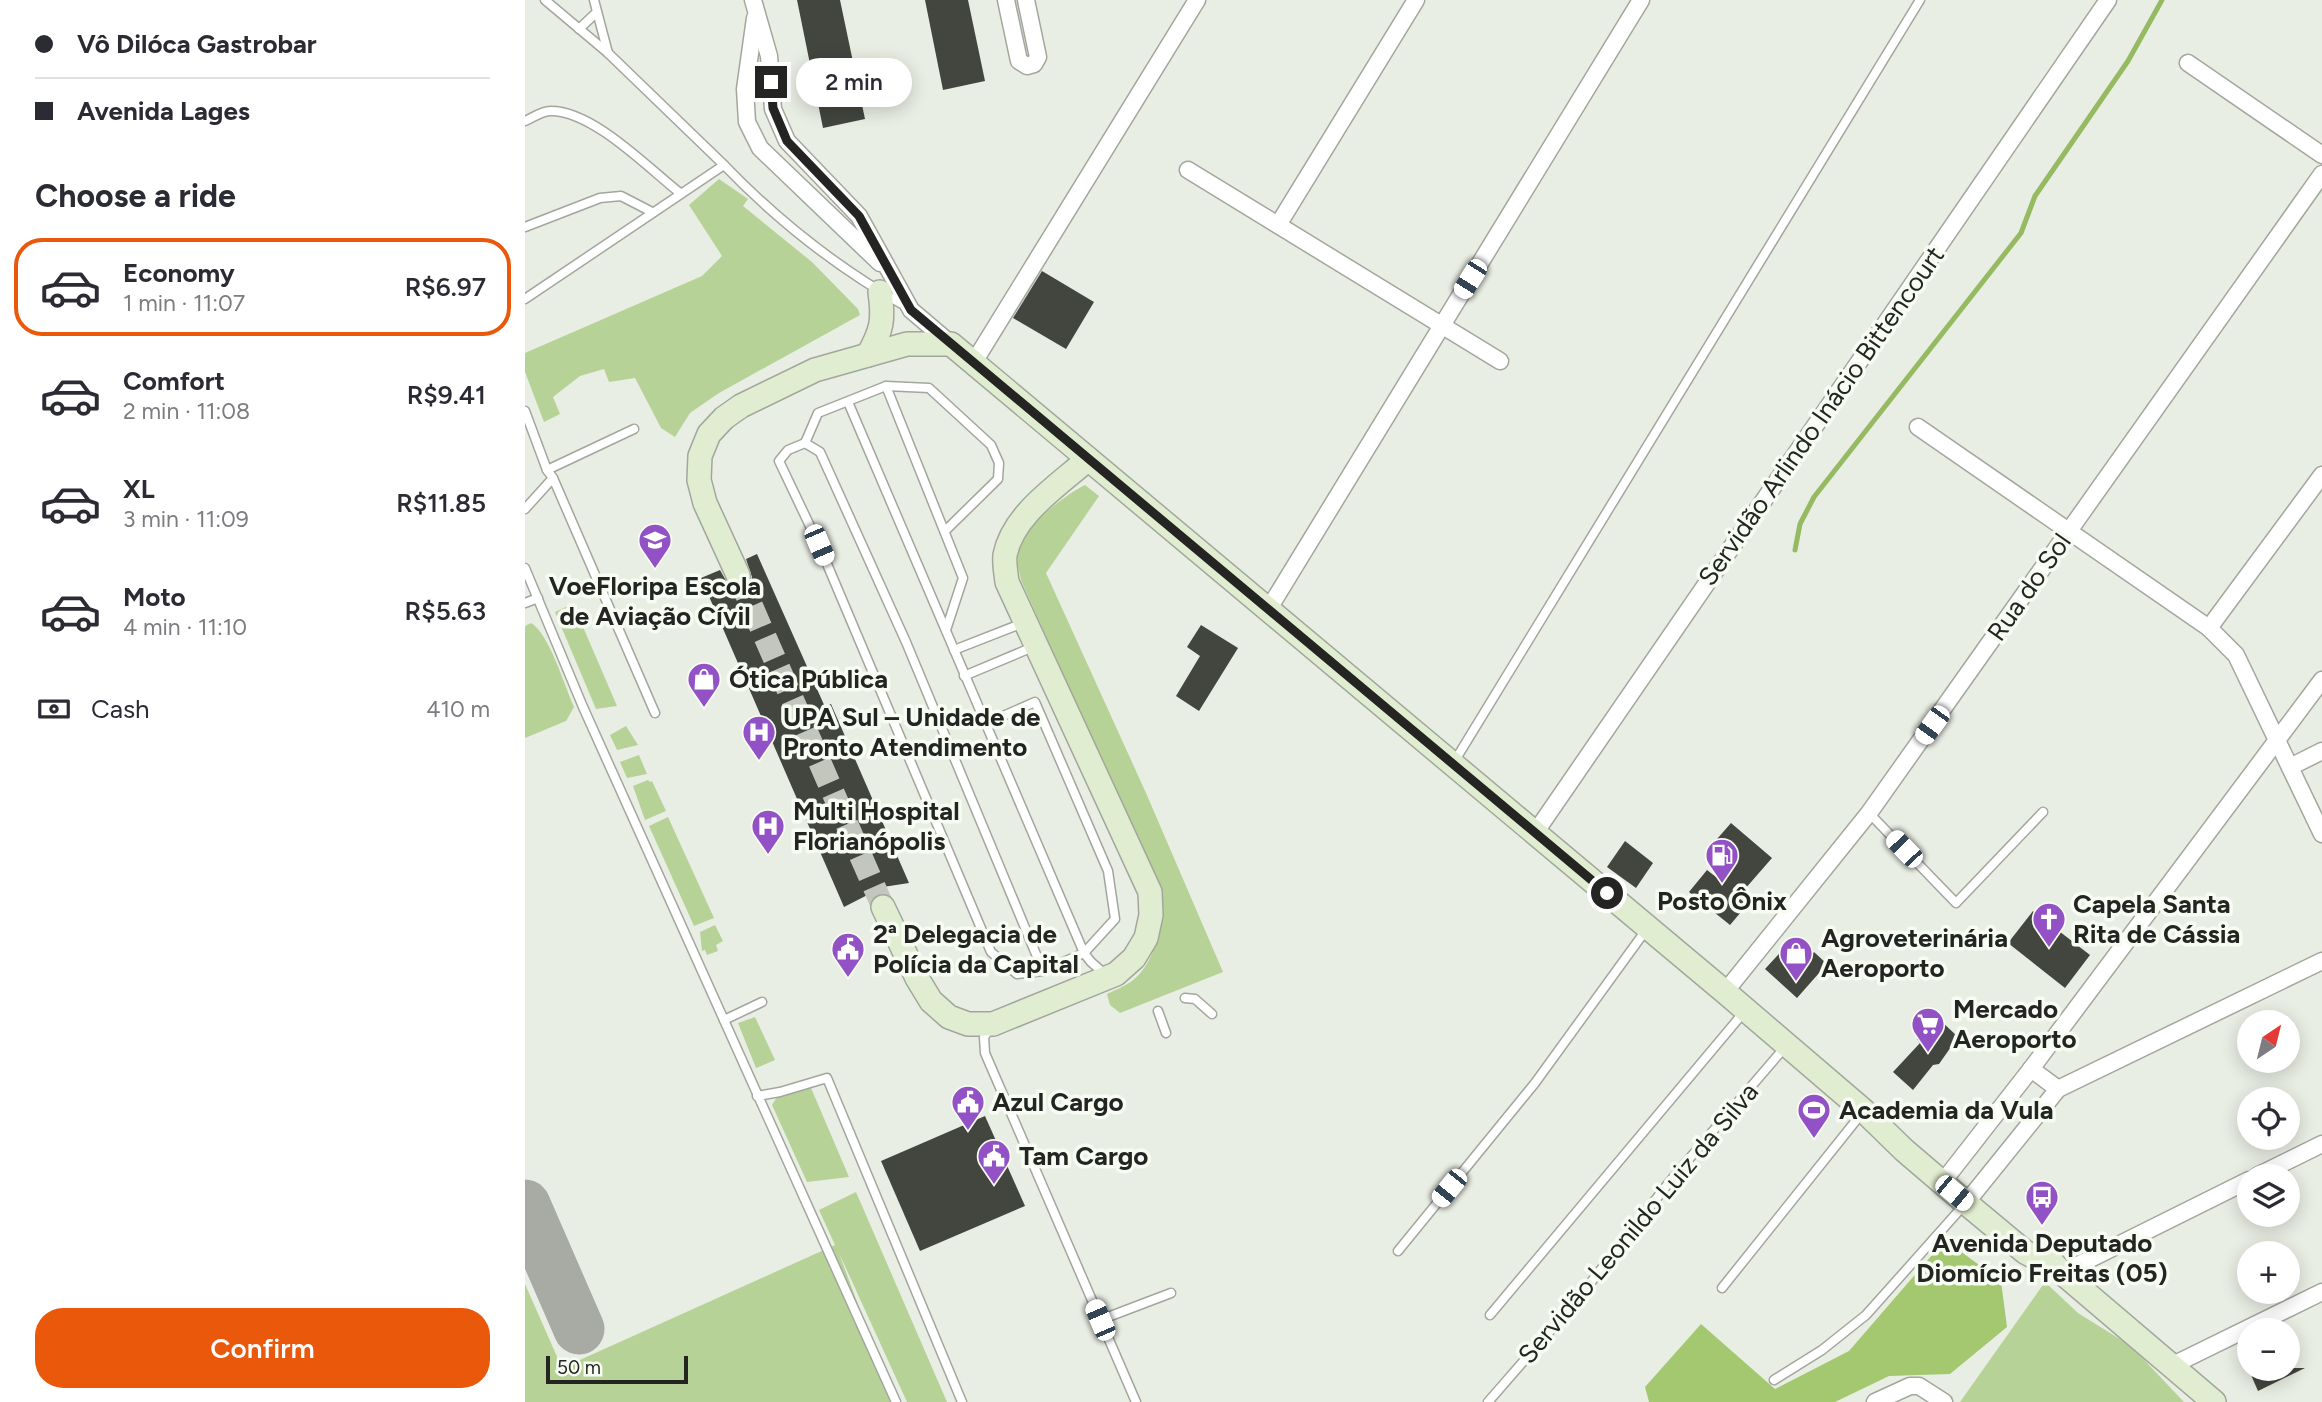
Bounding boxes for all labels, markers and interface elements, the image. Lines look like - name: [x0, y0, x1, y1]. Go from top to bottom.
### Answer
- text: Vô Dilóca Gastrobar: [77, 28, 317, 60]
- callout: 2 min: [795, 57, 911, 106]
- route end: [755, 66, 787, 98]
- text: 2 min: [825, 68, 883, 96]
- text: Avenida Lages: [77, 95, 250, 127]
- text: Choose a ride: [35, 177, 236, 215]
- street label: Servidão Arlindo Inácio Bittencourt: [1691, 240, 1951, 592]
- icon: car: [39, 256, 102, 319]
- car: [1450, 256, 1491, 302]
- text: Economy: [123, 257, 235, 289]
- text: R$6.97: [405, 271, 486, 303]
- text: 1 min · 11:07: [123, 289, 245, 317]
- icon: car: [39, 364, 102, 427]
- text: Comfort: [123, 365, 225, 397]
- text: R$9.41: [407, 379, 486, 411]
- text: 2 min · 11:08: [123, 397, 250, 425]
- icon: car: [39, 472, 102, 535]
- text: XL: [123, 473, 155, 505]
- text: R$11.85: [396, 487, 486, 519]
- text: 3 min · 11:09: [123, 505, 249, 533]
- school or university icon: VoeFloripa Escola de Aviação Cívil: [636, 521, 674, 570]
- car: [802, 522, 837, 568]
- street label: Rua do Sol: [1980, 527, 2078, 647]
- place label: VoeFloripa Escola de Aviação Cívil: [549, 570, 761, 632]
- icon: car: [39, 580, 102, 643]
- text: Moto: [123, 581, 186, 613]
- text: R$5.63: [405, 595, 486, 627]
- text: 4 min · 11:10: [123, 613, 247, 641]
- shop icon: Ótica Pública: [685, 660, 723, 709]
- place label: Ótica Pública: [729, 663, 888, 695]
- icon: cash: [35, 690, 73, 728]
- text: Cash: [91, 693, 150, 725]
- text: 410 m: [426, 695, 490, 723]
- place label: UPA Sul – Unidade de Pronto Atendimento: [783, 701, 1041, 763]
- car: [1912, 702, 1953, 748]
- hospital icon: UPA Sul – Unidade de Pronto Atendimento: [740, 713, 778, 762]
- place label: Multi Hospital Florianópolis: [793, 795, 960, 857]
- hospital icon: Multi Hospital Florianópolis: [749, 807, 787, 856]
- car: [1882, 827, 1927, 871]
- fuel station icon: Posto Ônix: [1703, 836, 1741, 885]
- route start: [1591, 877, 1623, 909]
- place label: Posto Ônix: [1657, 885, 1787, 917]
- place label: Capela Santa Rita de Cássia: [2073, 888, 2240, 950]
- church icon: Capela Santa Rita de Cássia: [2030, 900, 2068, 949]
- place label: 2ª Delegacia de Polícia da Capital: [873, 918, 1079, 980]
- place label: Agroveterinária Aeroporto: [1821, 922, 2008, 984]
- public building icon: 2ª Delegacia de Polícia da Capital: [829, 930, 867, 979]
- shop icon: Agroveterinária Aeroporto: [1777, 934, 1815, 983]
- place label: Mercado Aeroporto: [1953, 993, 2077, 1055]
- supermarket icon: Mercado Aeroporto: [1909, 1005, 1947, 1054]
- north arrow: [2237, 1010, 2299, 1073]
- map controls: [2237, 1010, 2300, 1381]
- street label: Servidão Leonildo Luiz da Silva: [1511, 1076, 1765, 1370]
- public building icon: Azul Cargo: [949, 1083, 987, 1132]
- place label: Azul Cargo: [992, 1086, 1124, 1118]
- button: locate: [2237, 1087, 2300, 1150]
- sports icon: Academia da Vula: [1795, 1091, 1833, 1140]
- place label: Academia da Vula: [1839, 1094, 2054, 1126]
- public building icon: Tam Cargo: [975, 1137, 1013, 1186]
- place label: Tam Cargo: [1019, 1140, 1148, 1172]
- button: layers: [2237, 1164, 2300, 1227]
- car: [1428, 1165, 1471, 1211]
- car: [1932, 1171, 1977, 1215]
- bus stop icon: Avenida Deputado Diomício Freitas (05): [2023, 1178, 2061, 1227]
- place label: Avenida Deputado Diomício Freitas (05): [1916, 1227, 2168, 1289]
- button: +: [2237, 1241, 2300, 1304]
- car: [1083, 1297, 1118, 1343]
- button: Confirm: [35, 1308, 490, 1388]
- button: −: [2237, 1318, 2300, 1381]
- scale bar: [546, 1353, 688, 1385]
- text: 50 m: [557, 1356, 601, 1379]

